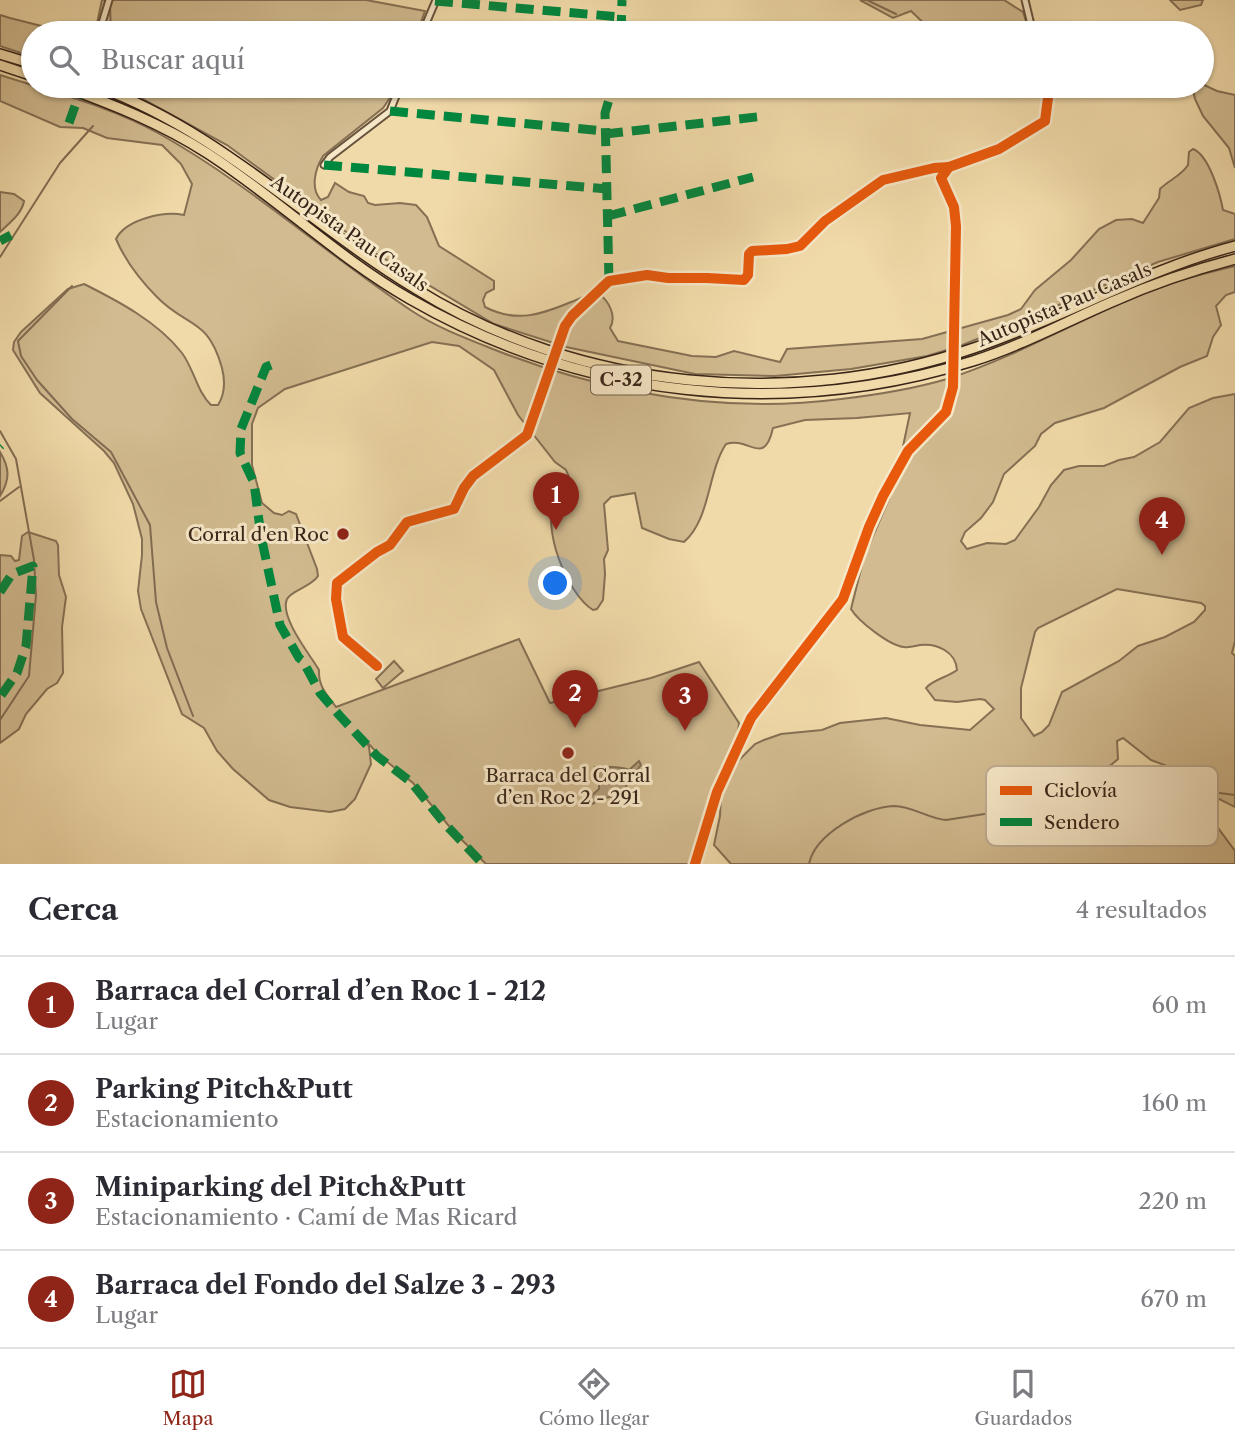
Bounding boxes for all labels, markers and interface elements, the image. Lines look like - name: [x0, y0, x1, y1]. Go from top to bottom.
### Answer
- search box: [21, 21, 1214, 98]
- icon: search: [45, 41, 83, 79]
- text: Buscar aquí: [101, 44, 245, 76]
- street label: Autopista Pau Casals: [266, 170, 433, 296]
- street label: Autopista Pau Casals: [973, 257, 1155, 352]
- road number: C-32: [591, 366, 651, 394]
- pin: 1: [533, 472, 579, 530]
- pin: 4: [1139, 497, 1185, 555]
- place label: Corral d'en Roc: [188, 523, 329, 546]
- marker: Corral d'en Roc: [335, 526, 351, 542]
- your location: [538, 566, 572, 600]
- pin: 2: [552, 670, 598, 728]
- pin: 3: [662, 673, 708, 731]
- marker: Barraca del Corral d’en Roc 2 - 291: [560, 745, 576, 761]
- place label: Barraca del Corral d’en Roc 2 - 291: [486, 764, 651, 809]
- legend: [986, 766, 1218, 846]
- text: Ciclovía: [1044, 779, 1117, 802]
- text: Sendero: [1044, 811, 1120, 834]
- text: Cerca: [28, 891, 118, 928]
- text: 4 resultados: [1076, 896, 1207, 924]
- text: Barraca del Corral d’en Roc 1 - 212: [95, 975, 546, 1007]
- text: 1: [46, 991, 56, 1019]
- text: 60 m: [1151, 991, 1207, 1019]
- text: Lugar: [95, 1007, 158, 1035]
- text: Parking Pitch&Putt: [95, 1073, 353, 1105]
- text: 2: [44, 1089, 58, 1117]
- text: 160 m: [1142, 1089, 1207, 1117]
- text: Estacionamiento: [95, 1105, 279, 1133]
- text: Miniparking del Pitch&Putt: [95, 1171, 465, 1203]
- text: 3: [45, 1187, 58, 1215]
- text: 220 m: [1138, 1187, 1207, 1215]
- text: Estacionamiento · Camí de Mas Ricard: [95, 1203, 518, 1231]
- text: Barraca del Fondo del Salze 3 - 293: [95, 1269, 556, 1301]
- text: 4: [44, 1285, 58, 1313]
- text: 670 m: [1140, 1285, 1207, 1313]
- text: Lugar: [95, 1301, 158, 1329]
- tab: Mapa: [163, 1365, 213, 1430]
- tab: Cómo llegar: [539, 1365, 649, 1430]
- tab: Guardados: [974, 1365, 1072, 1430]

